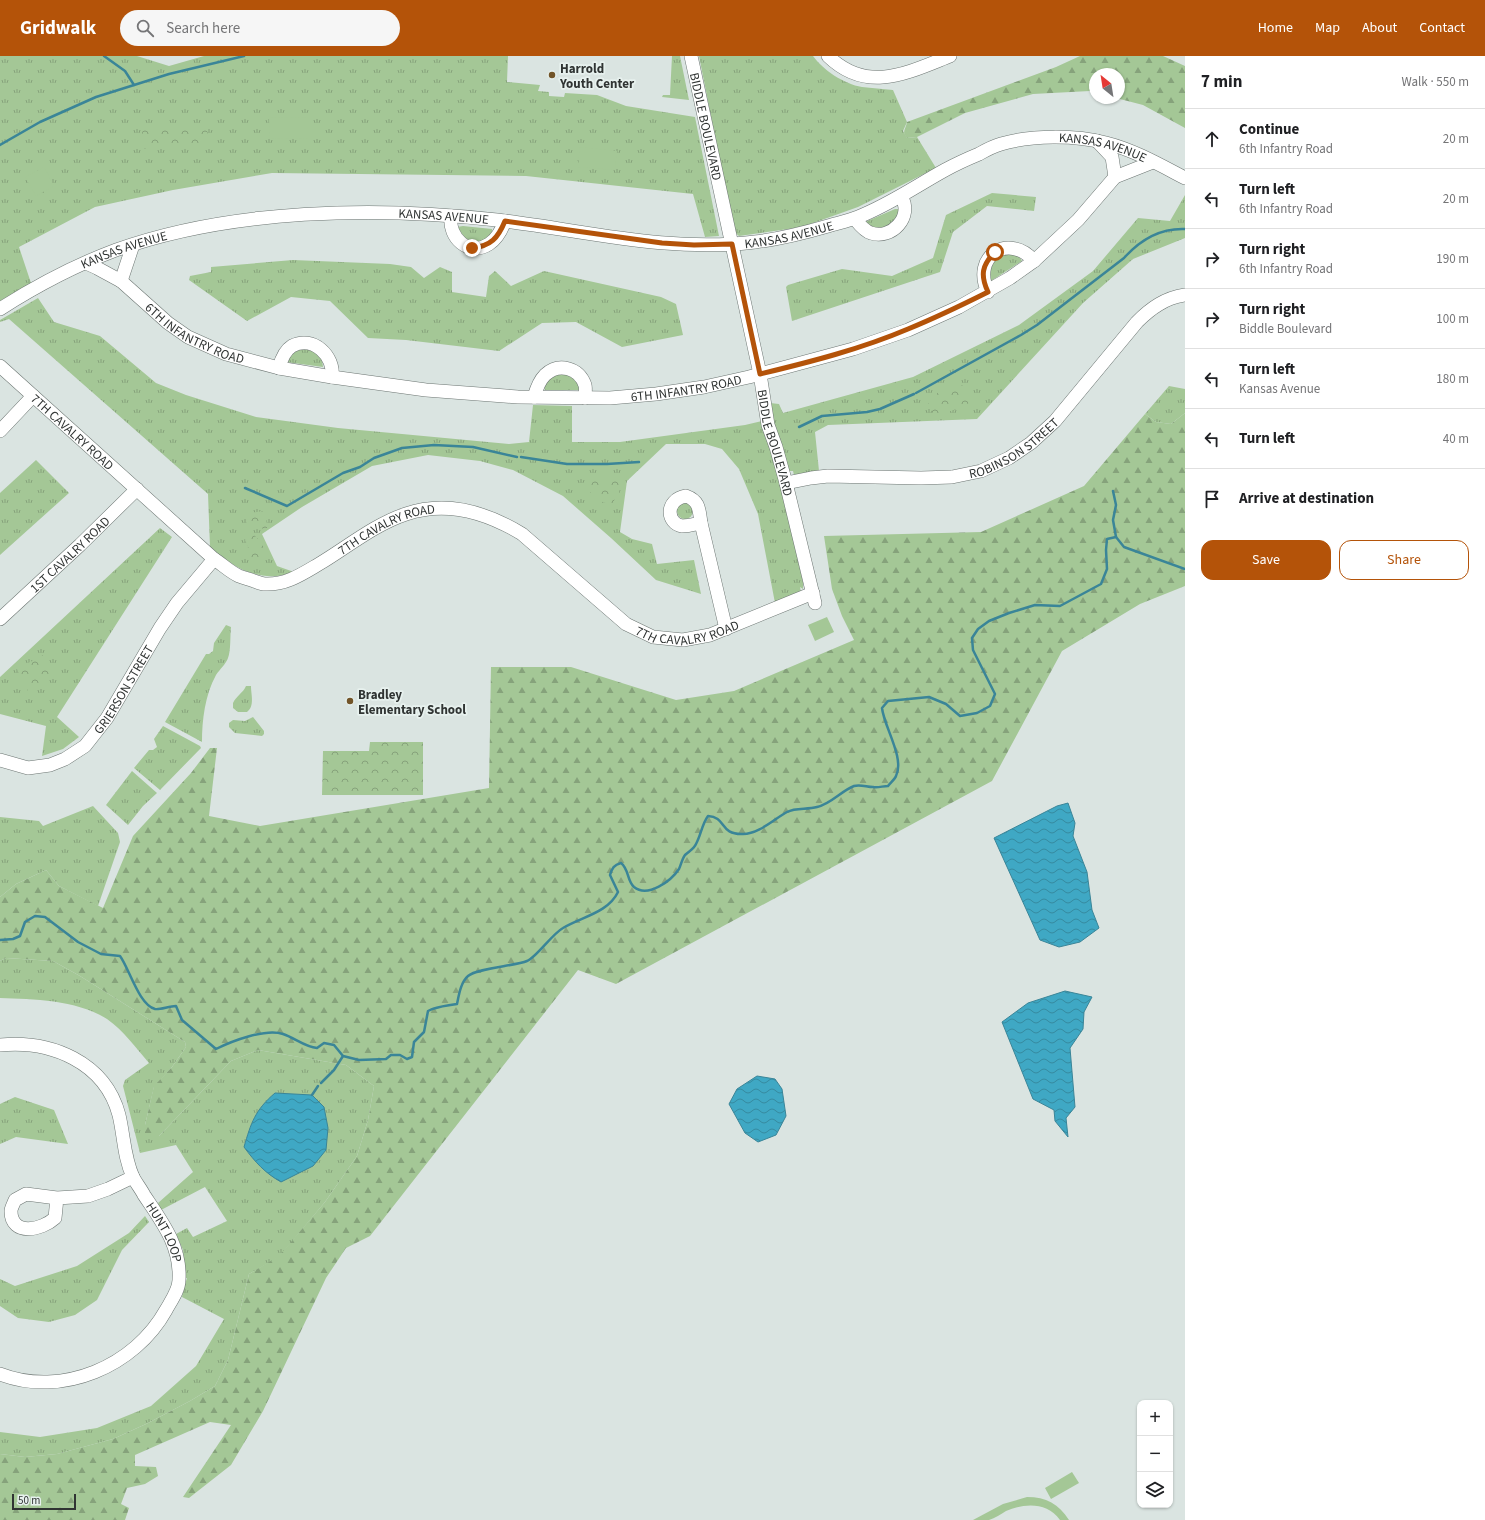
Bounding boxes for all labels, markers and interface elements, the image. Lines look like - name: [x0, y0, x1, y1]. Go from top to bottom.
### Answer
- search box: [120, 10, 400, 46]
- text: Gridwalk: [20, 15, 96, 42]
- icon: search: [134, 17, 156, 39]
- text: Search here: [166, 18, 240, 39]
- text: Home: [1258, 18, 1293, 38]
- text: Map: [1315, 18, 1340, 38]
- text: About: [1362, 18, 1397, 38]
- text: Contact: [1419, 18, 1465, 38]
- place label: Harrold Youth Center: [559, 60, 635, 93]
- north arrow: [1089, 68, 1125, 104]
- marker: Harrold Youth Center: [547, 70, 557, 80]
- text: 7 min: [1201, 70, 1242, 94]
- street label: BIDDLE BOULEVARD: [685, 71, 726, 182]
- text: Walk · 550 m: [1401, 73, 1469, 91]
- text: Continue: [1239, 119, 1299, 140]
- icon: ahead: [1201, 128, 1223, 150]
- street label: KANSAS AVENUE: [1059, 129, 1150, 167]
- text: 20 m: [1443, 130, 1469, 148]
- text: 6th Infantry Road: [1239, 140, 1333, 158]
- text: Turn left: [1239, 179, 1295, 200]
- icon: left: [1201, 188, 1223, 210]
- text: 20 m: [1443, 190, 1469, 208]
- text: 6th Infantry Road: [1239, 200, 1333, 218]
- street label: KANSAS AVENUE: [398, 205, 490, 229]
- street label: KANSAS AVENUE: [744, 217, 836, 253]
- street label: KANSAS AVENUE: [78, 227, 169, 274]
- route end: [463, 239, 481, 257]
- text: Turn right: [1239, 239, 1305, 260]
- route start: [986, 243, 1004, 261]
- icon: right: [1201, 248, 1223, 270]
- text: 190 m: [1436, 250, 1469, 268]
- text: 6th Infantry Road: [1239, 260, 1333, 278]
- street label: 6TH INFANTRY ROAD: [141, 299, 246, 368]
- text: Turn right: [1239, 299, 1305, 320]
- icon: right: [1201, 308, 1223, 330]
- text: 100 m: [1436, 310, 1469, 328]
- text: Biddle Boulevard: [1239, 320, 1332, 338]
- text: Turn left: [1239, 359, 1295, 380]
- icon: left: [1201, 368, 1223, 390]
- text: 180 m: [1436, 370, 1469, 388]
- street label: 6TH INFANTRY ROAD: [630, 371, 743, 406]
- text: Kansas Avenue: [1239, 380, 1320, 398]
- street label: BIDDLE BOULEVARD: [753, 388, 797, 498]
- street label: 7TH CAVALRY ROAD: [27, 390, 117, 475]
- street label: ROBINSON STREET: [967, 414, 1063, 483]
- icon: left: [1201, 428, 1223, 450]
- text: Turn left: [1239, 428, 1295, 449]
- text: 40 m: [1443, 430, 1469, 448]
- icon: arrive: [1201, 488, 1223, 510]
- text: Arrive at destination: [1239, 488, 1374, 509]
- street label: 7TH CAVALRY ROAD: [335, 500, 436, 560]
- street label: 1ST CAVALRY ROAD: [26, 513, 114, 597]
- button: Save: [1201, 540, 1331, 580]
- button: Share: [1339, 540, 1469, 580]
- street label: 7TH CAVALRY ROAD: [632, 616, 742, 650]
- street label: GRIERSON STREET: [90, 642, 158, 738]
- place label: Bradley Elementary School: [358, 686, 466, 719]
- marker: Bradley Elementary School: [345, 696, 355, 706]
- street label: HUNT LOOP: [141, 1199, 186, 1264]
- map controls: [1137, 1400, 1173, 1508]
- button: +: [1137, 1400, 1173, 1436]
- button: −: [1137, 1436, 1173, 1472]
- button: layers: [1137, 1472, 1173, 1508]
- scale bar: [12, 1492, 76, 1511]
- text: 50 m: [18, 1493, 40, 1508]

